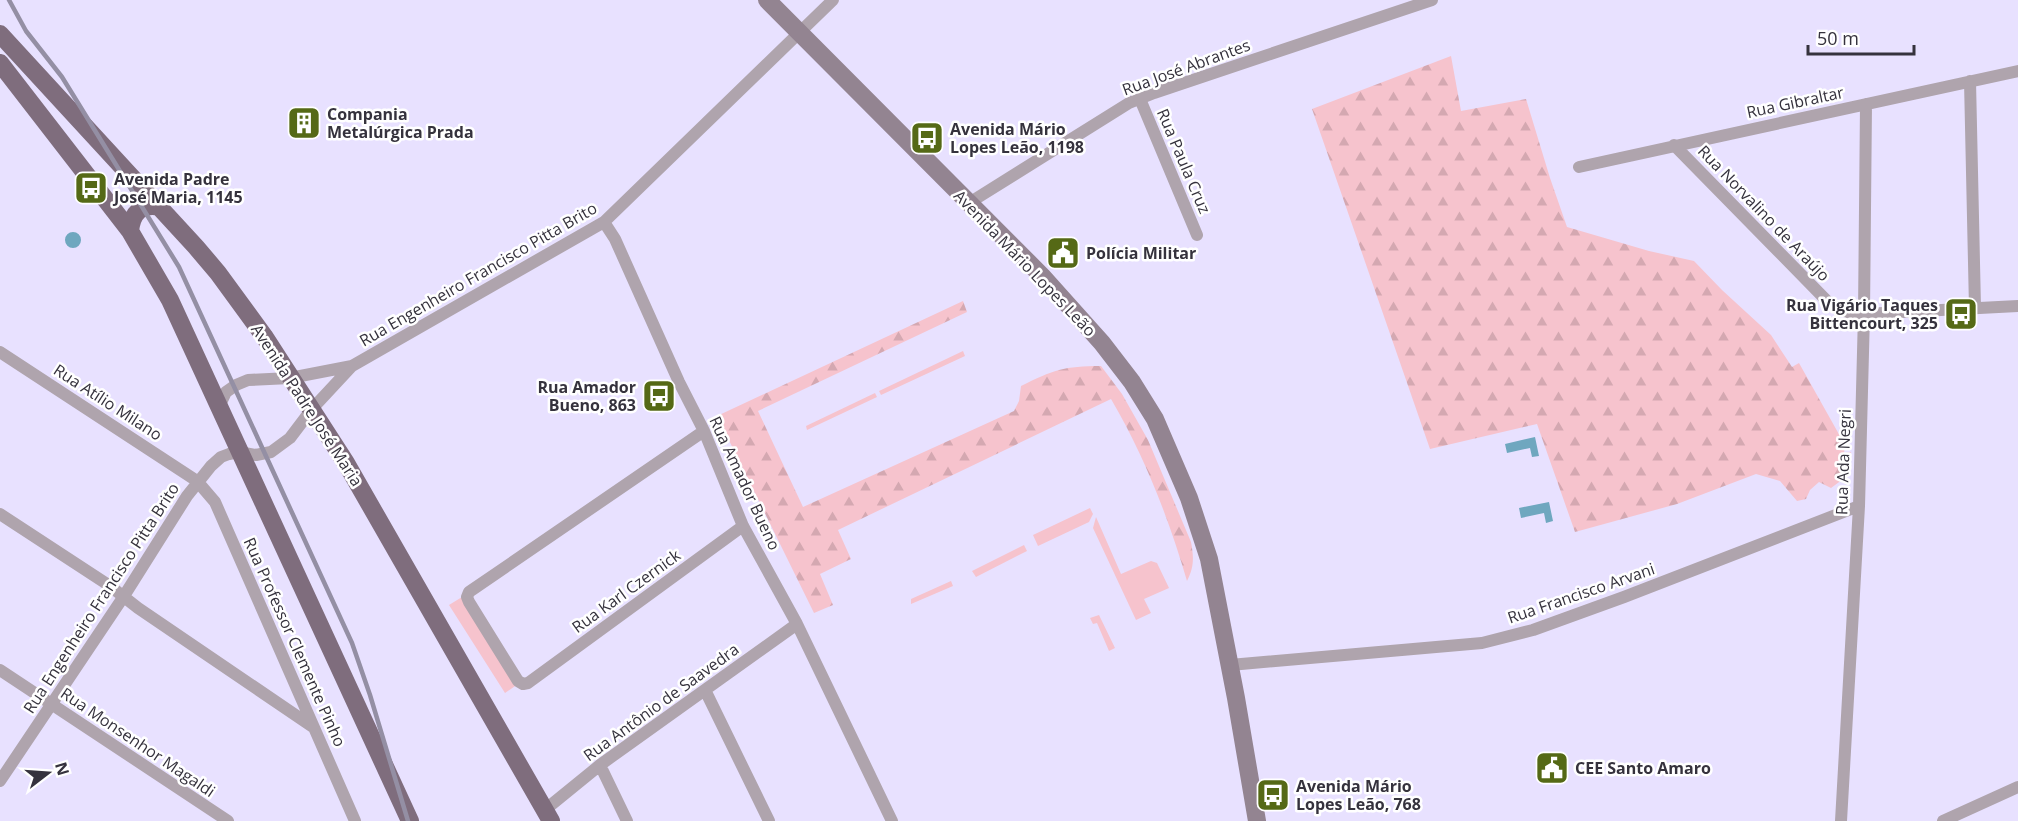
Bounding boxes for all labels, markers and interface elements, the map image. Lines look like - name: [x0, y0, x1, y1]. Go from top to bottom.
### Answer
- scale bar: [1808, 18, 1914, 56]
- text: 50 m: [1817, 26, 1859, 50]
- street label: Rua José Abrantes: [1119, 34, 1253, 100]
- street label: Rua Gibraltar: [1744, 81, 1846, 123]
- place label: Compania Metalúrgica Prada: [327, 103, 474, 143]
- building icon: Compania Metalúrgica Prada: [286, 105, 322, 141]
- street label: Rua Paula Cruz: [1152, 105, 1216, 217]
- place label: Avenida Mário Lopes Leão, 1198: [950, 118, 1084, 158]
- bus stop icon: Avenida Mário Lopes Leão, 1198: [909, 120, 945, 156]
- street label: Rua Norvalino de Araújo: [1693, 140, 1835, 286]
- place label: Avenida Padre José Maria, 1145: [112, 168, 243, 208]
- bus stop icon: Avenida Padre José Maria, 1145: [73, 170, 109, 206]
- street label: Avenida Mário Lopes Leão: [949, 185, 1101, 341]
- street label: Rua Engenheiro Francisco Pitta Brito: [355, 197, 601, 351]
- public building icon: Polícia Militar: [1045, 235, 1081, 271]
- place label: Polícia Militar: [1086, 242, 1196, 264]
- place label: Rua Vigário Taques Bittencourt, 325: [1786, 294, 1938, 334]
- bus stop icon: Rua Vigário Taques Bittencourt, 325: [1943, 296, 1979, 332]
- street label: Avenida Padre José Maria: [246, 320, 368, 490]
- street label: Rua Atílio Milano: [49, 359, 167, 445]
- place label: Rua Amador Bueno, 863: [537, 376, 636, 416]
- bus stop icon: Rua Amador Bueno, 863: [641, 378, 677, 414]
- street label: Rua Ada Negri: [1830, 409, 1856, 515]
- street label: Rua Amador Bueno: [704, 413, 786, 553]
- street label: Rua Engenheiro Francisco Pitta Brito: [18, 478, 184, 718]
- street label: Rua Professor Clemente Pinho: [239, 534, 351, 750]
- street label: Rua Karl Czernick: [567, 544, 685, 638]
- street label: Rua Francisco Arvani: [1504, 557, 1658, 629]
- street label: Rua Antônio de Saavedra: [579, 638, 743, 766]
- street label: Rua Monsenhor Magaldi: [56, 682, 220, 802]
- north arrow: [18, 743, 78, 803]
- public building icon: CEE Santo Amaro: [1534, 750, 1570, 786]
- place label: CEE Santo Amaro: [1575, 757, 1711, 779]
- text: N: [50, 759, 75, 778]
- place label: Avenida Mário Lopes Leão, 768: [1296, 775, 1421, 815]
- bus stop icon: Avenida Mário Lopes Leão, 768: [1255, 777, 1291, 813]

